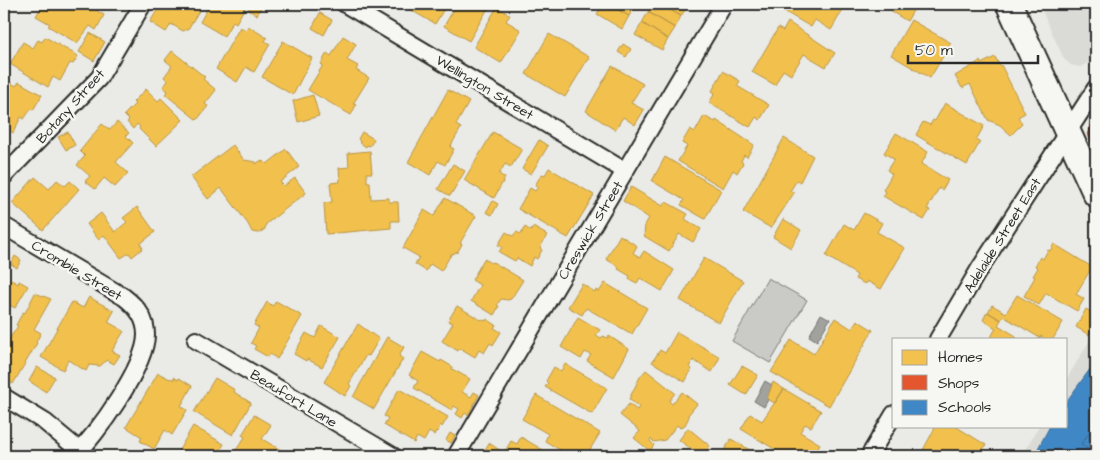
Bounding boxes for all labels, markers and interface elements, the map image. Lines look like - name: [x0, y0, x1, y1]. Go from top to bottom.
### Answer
- scale bar: [908, 32, 1038, 64]
- text: 50 m: [915, 40, 953, 61]
- street label: Wellington Street: [432, 51, 537, 125]
- street label: Botany Street: [32, 65, 110, 148]
- street label: Adelaide Street East: [959, 174, 1047, 297]
- street label: Creswick Street: [553, 177, 628, 284]
- street label: Crombie Street: [27, 236, 126, 306]
- legend: [892, 338, 1068, 428]
- text: Homes: [938, 347, 983, 368]
- street label: Beaufort Lane: [246, 365, 341, 433]
- text: Shops: [938, 373, 980, 394]
- text: Schools: [938, 397, 992, 418]

